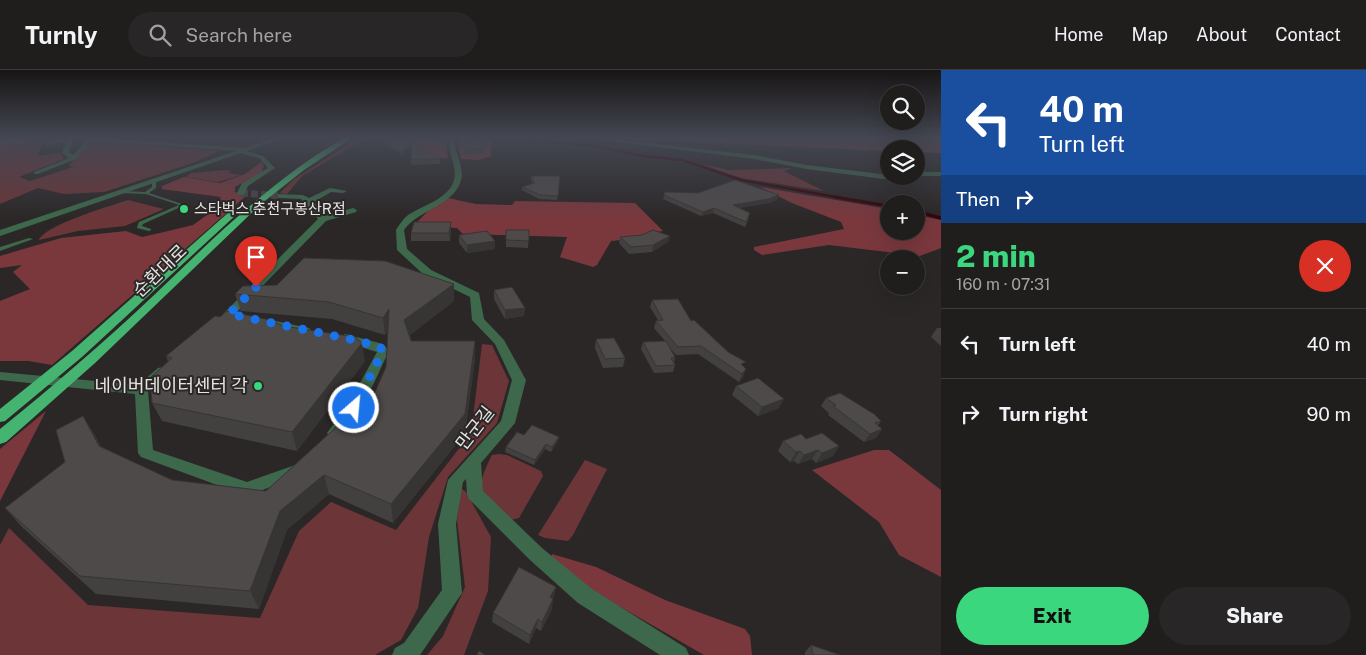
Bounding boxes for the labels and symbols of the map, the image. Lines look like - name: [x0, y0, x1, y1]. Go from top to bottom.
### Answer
- place label: 스타벅스 춘천구봉산R점: [194, 200, 346, 217]
- marker: 스타벅스 춘천구봉산R점: [178, 203, 190, 215]
- pin: [235, 236, 277, 287]
- street label: 순환대로: [129, 240, 191, 301]
- place label: 네이버데이터센터 각: [95, 375, 248, 396]
- marker: 네이버데이터센터 각: [252, 380, 264, 392]
- position arrow: [327, 381, 379, 433]
- street label: 만군길: [451, 402, 498, 454]

